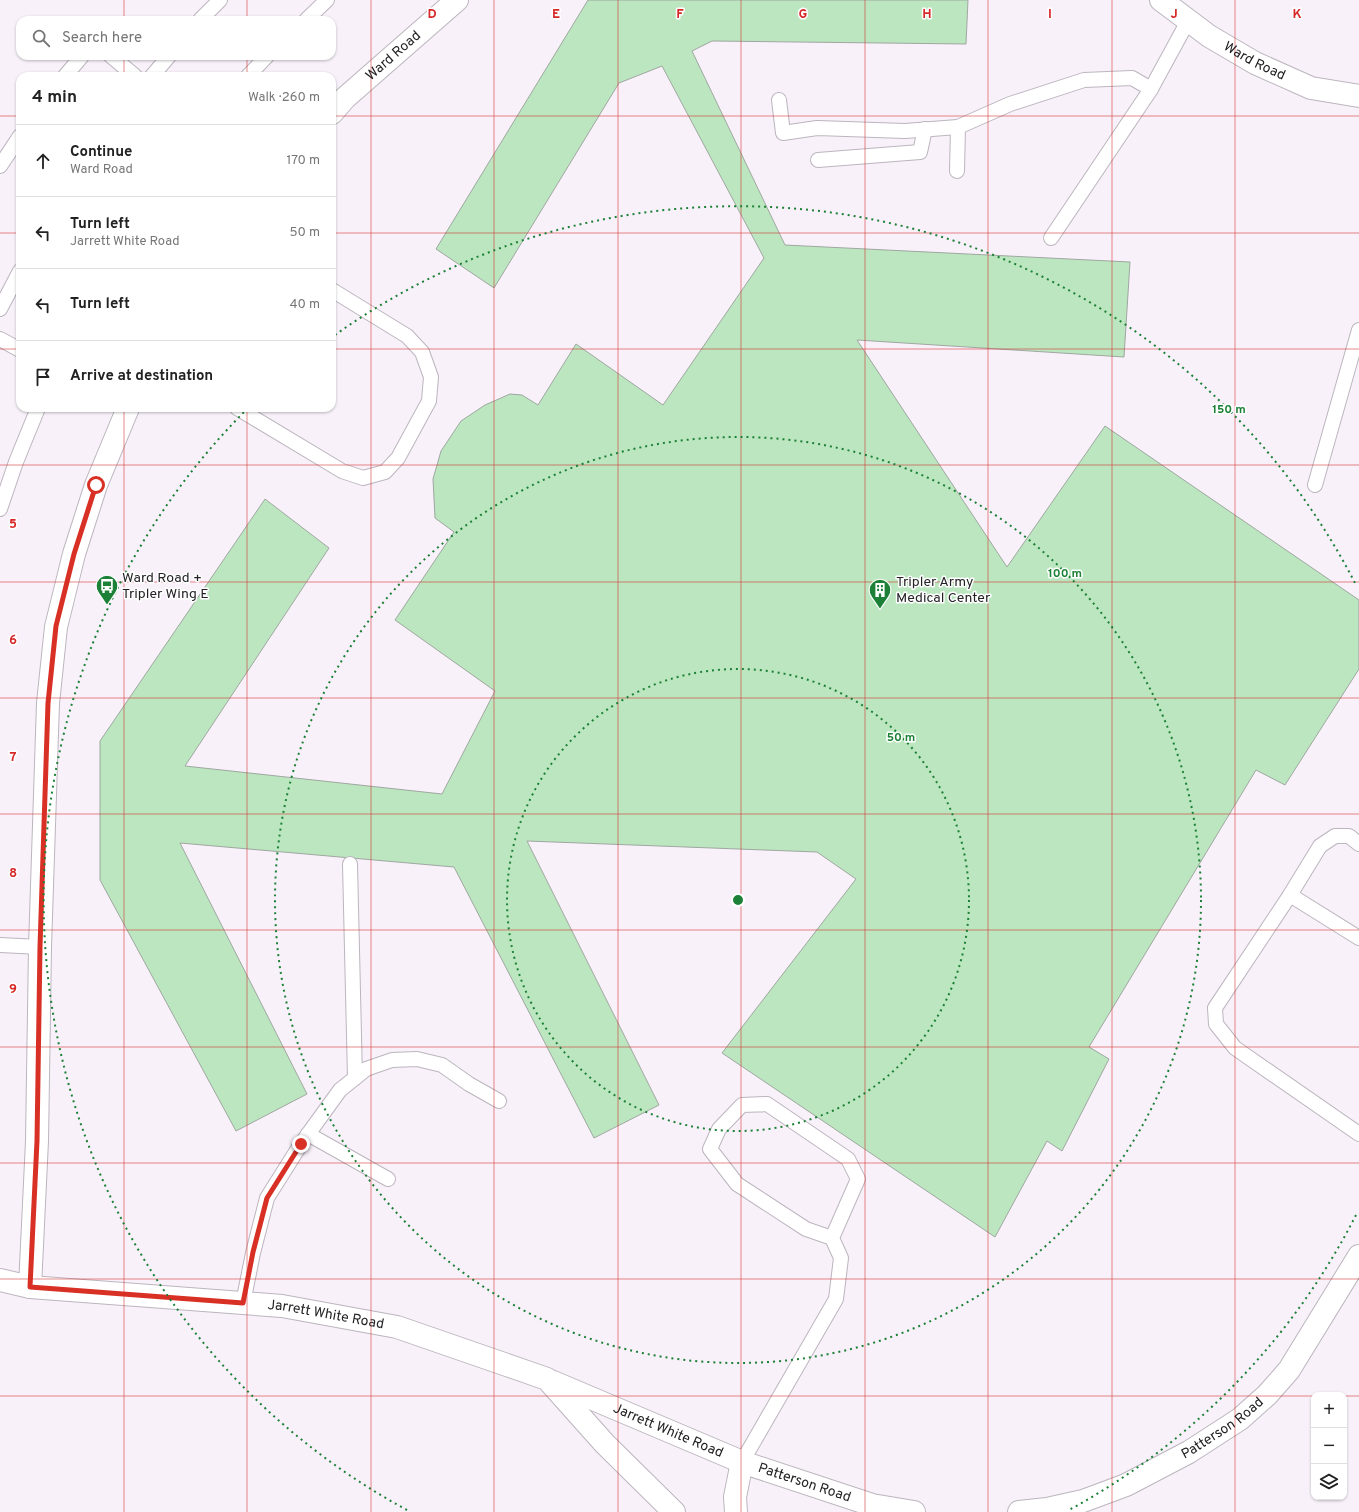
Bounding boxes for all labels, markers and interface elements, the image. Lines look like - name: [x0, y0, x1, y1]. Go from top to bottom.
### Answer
- text: D: [427, 7, 437, 23]
- text: E: [552, 7, 560, 23]
- text: F: [676, 7, 684, 23]
- text: G: [799, 7, 808, 23]
- text: H: [922, 7, 932, 23]
- text: I: [1048, 7, 1052, 23]
- text: J: [1170, 7, 1178, 23]
- text: K: [1292, 7, 1302, 23]
- search box: [16, 16, 336, 60]
- icon: search: [30, 27, 52, 49]
- street label: Ward Road: [362, 27, 424, 84]
- text: Search here: [62, 29, 142, 48]
- street label: Ward Road: [1220, 38, 1288, 84]
- text: 4 min: [32, 87, 77, 109]
- text: Walk · 260 m: [248, 90, 320, 106]
- text: Continue: [70, 143, 132, 162]
- icon: ahead: [32, 150, 54, 172]
- text: 170 m: [286, 153, 320, 169]
- text: Ward Road: [70, 162, 133, 178]
- text: Turn left: [70, 215, 130, 234]
- icon: left: [32, 222, 54, 244]
- text: 50 m: [290, 225, 320, 241]
- text: Jarrett White Road: [70, 234, 180, 250]
- icon: left: [32, 294, 54, 316]
- text: Turn left: [70, 295, 130, 314]
- text: 40 m: [290, 297, 320, 313]
- icon: arrive: [32, 366, 54, 388]
- text: Arrive at destination: [70, 367, 213, 386]
- text: 150 m: [1212, 402, 1246, 418]
- route start: [87, 476, 105, 494]
- text: 5: [9, 517, 17, 533]
- text: 100 m: [1048, 566, 1082, 582]
- place label: Ward Road + Tripler Wing E: [122, 570, 209, 603]
- bus stop icon: Ward Road + Tripler Wing E: [94, 573, 120, 606]
- place label: Tripler Army Medical Center: [896, 574, 991, 607]
- building icon: Tripler Army Medical Center: [867, 577, 893, 610]
- text: 6: [9, 633, 17, 649]
- text: 50 m: [887, 730, 915, 746]
- text: 7: [10, 750, 17, 766]
- text: 8: [9, 866, 17, 882]
- centre of rings: [731, 893, 745, 907]
- text: 9: [9, 982, 17, 998]
- route end: [292, 1135, 310, 1153]
- street label: Jarrett White Road: [267, 1296, 385, 1333]
- map controls: [1311, 1392, 1347, 1500]
- button: +: [1311, 1392, 1347, 1428]
- street label: Patterson Road: [1178, 1394, 1267, 1463]
- street label: Jarrett White Road: [610, 1400, 726, 1462]
- button: −: [1311, 1428, 1347, 1464]
- street label: Patterson Road: [756, 1459, 853, 1506]
- button: layers: [1311, 1464, 1347, 1500]

